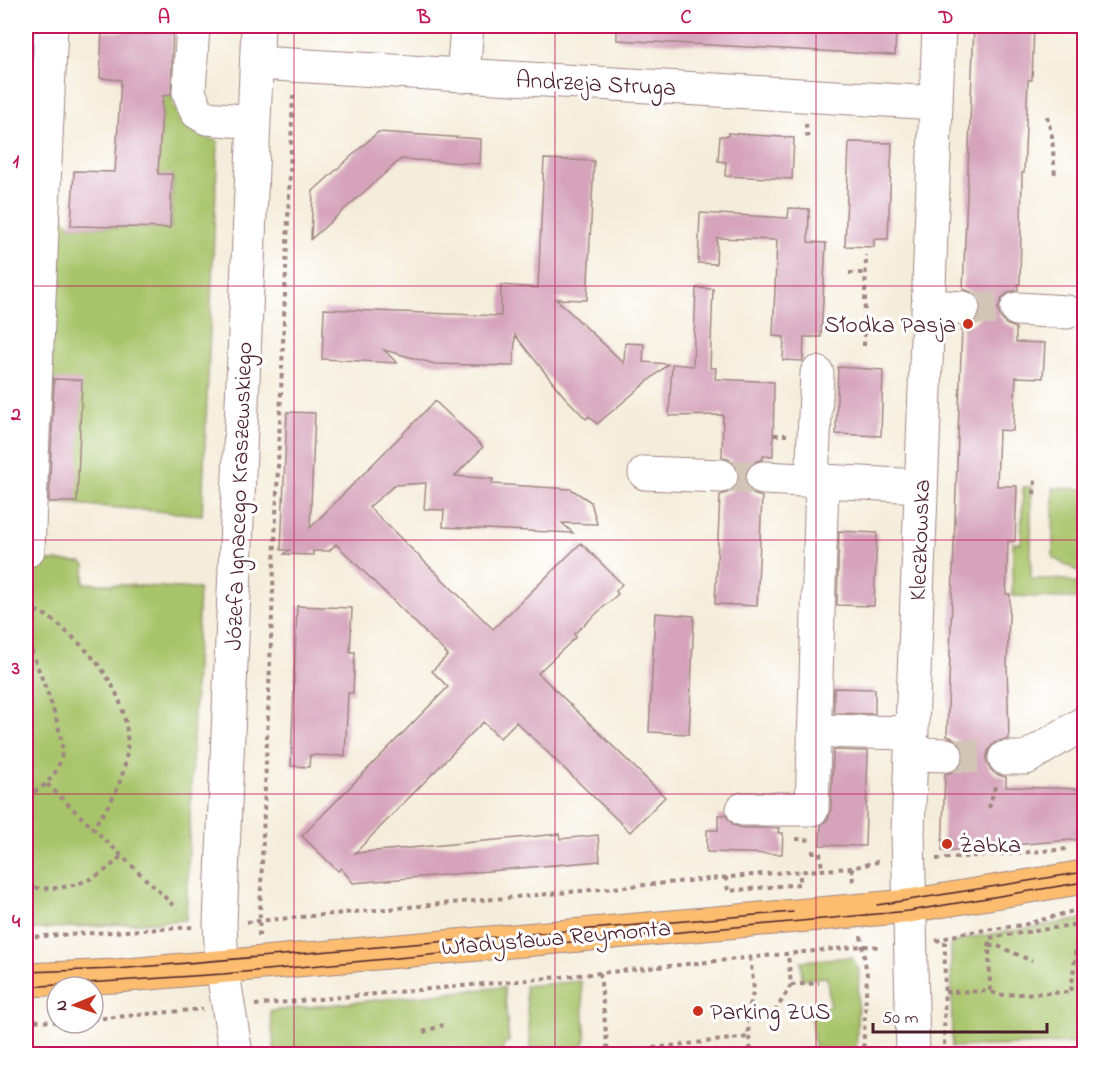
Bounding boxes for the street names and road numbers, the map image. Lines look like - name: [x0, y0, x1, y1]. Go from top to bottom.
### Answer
- street label: Andrzeja Struga: [515, 64, 677, 107]
- street label: Józefa Ignacego Kraszewskiego: [218, 341, 263, 651]
- street label: Kleczkowska: [902, 479, 941, 601]
- street label: Władysława Reymonta: [440, 912, 673, 968]

